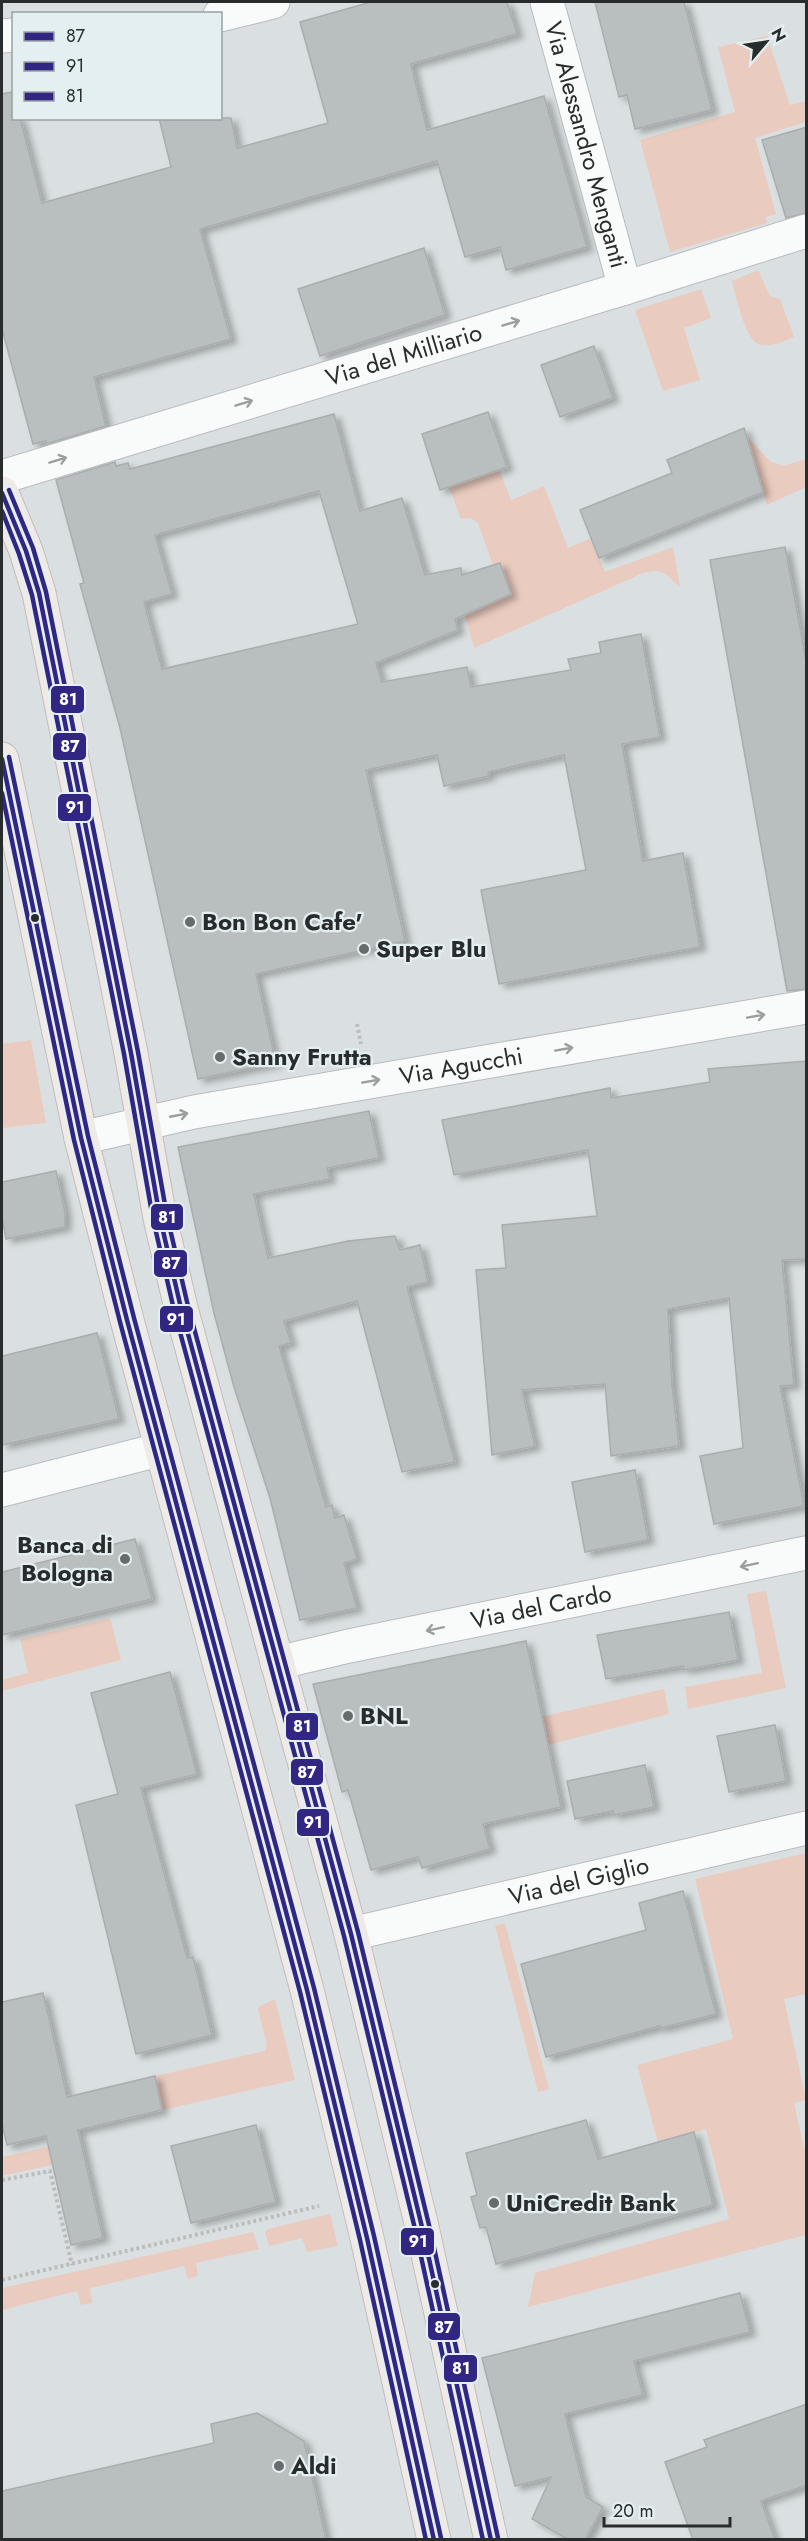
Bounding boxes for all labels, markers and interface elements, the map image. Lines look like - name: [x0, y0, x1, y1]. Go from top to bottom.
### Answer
- legend: [12, 12, 222, 120]
- north arrow: [736, 12, 796, 72]
- street label: Via Alessandro Menganti: [536, 17, 637, 272]
- text: 87: [66, 23, 86, 49]
- text: N: [766, 24, 792, 46]
- text: 91: [66, 53, 84, 79]
- text: 81: [66, 83, 84, 109]
- street label: Via del Milliario: [321, 314, 486, 395]
- one-way arrow: [501, 317, 520, 328]
- one-way arrow: [234, 397, 253, 408]
- one-way arrow: [48, 454, 67, 465]
- line badge: 81: [50, 685, 85, 714]
- text: 81: [59, 688, 77, 711]
- line badge: 87: [52, 732, 87, 761]
- text: 87: [60, 735, 80, 758]
- line badge: 91: [57, 793, 92, 822]
- text: 91: [66, 796, 84, 819]
- place label: Bon Bon Cafe': [202, 904, 363, 939]
- unlabelled marker: [29, 912, 41, 924]
- marker: Bon Bon Cafe': [183, 915, 197, 929]
- place label: Super Blu: [376, 931, 487, 966]
- marker: Super Blu: [357, 942, 371, 956]
- one-way arrow: [745, 1010, 765, 1021]
- street label: Via Agucchi: [397, 1038, 526, 1093]
- place label: Sanny Frutta: [232, 1039, 372, 1074]
- one-way arrow: [553, 1043, 573, 1054]
- marker: Sanny Frutta: [213, 1050, 227, 1064]
- one-way arrow: [361, 1076, 381, 1087]
- one-way arrow: [169, 1109, 189, 1120]
- line badge: 81: [150, 1203, 184, 1231]
- text: 81: [158, 1206, 176, 1229]
- line badge: 87: [153, 1249, 188, 1278]
- text: 87: [161, 1252, 181, 1275]
- line badge: 91: [159, 1305, 194, 1333]
- text: 91: [167, 1308, 185, 1331]
- place label: Banca di Bologna: [17, 1527, 113, 1590]
- marker: Banca di Bologna: [118, 1552, 132, 1566]
- one-way arrow: [740, 1560, 759, 1571]
- street label: Via del Cardo: [468, 1575, 614, 1638]
- one-way arrow: [425, 1624, 445, 1635]
- place label: BNL: [360, 1698, 408, 1733]
- marker: BNL: [341, 1709, 355, 1723]
- line badge: 81: [285, 1712, 319, 1741]
- text: 81: [293, 1715, 311, 1738]
- line badge: 87: [290, 1758, 324, 1786]
- text: 87: [297, 1761, 317, 1784]
- line badge: 91: [296, 1808, 330, 1837]
- text: 91: [304, 1811, 322, 1834]
- street label: Via del Giglio: [505, 1847, 652, 1914]
- place label: UniCredit Bank: [506, 2185, 676, 2220]
- marker: UniCredit Bank: [487, 2196, 501, 2210]
- line badge: 91: [400, 2227, 435, 2256]
- text: 91: [409, 2230, 427, 2253]
- unlabelled marker: [429, 2278, 441, 2290]
- line badge: 87: [427, 2312, 461, 2341]
- text: 87: [434, 2316, 454, 2339]
- line badge: 81: [443, 2354, 478, 2383]
- text: 81: [452, 2357, 470, 2380]
- place label: Aldi: [290, 2448, 337, 2483]
- marker: Aldi: [272, 2459, 286, 2473]
- scale bar: [604, 2490, 730, 2528]
- text: 20 m: [613, 2498, 653, 2524]

